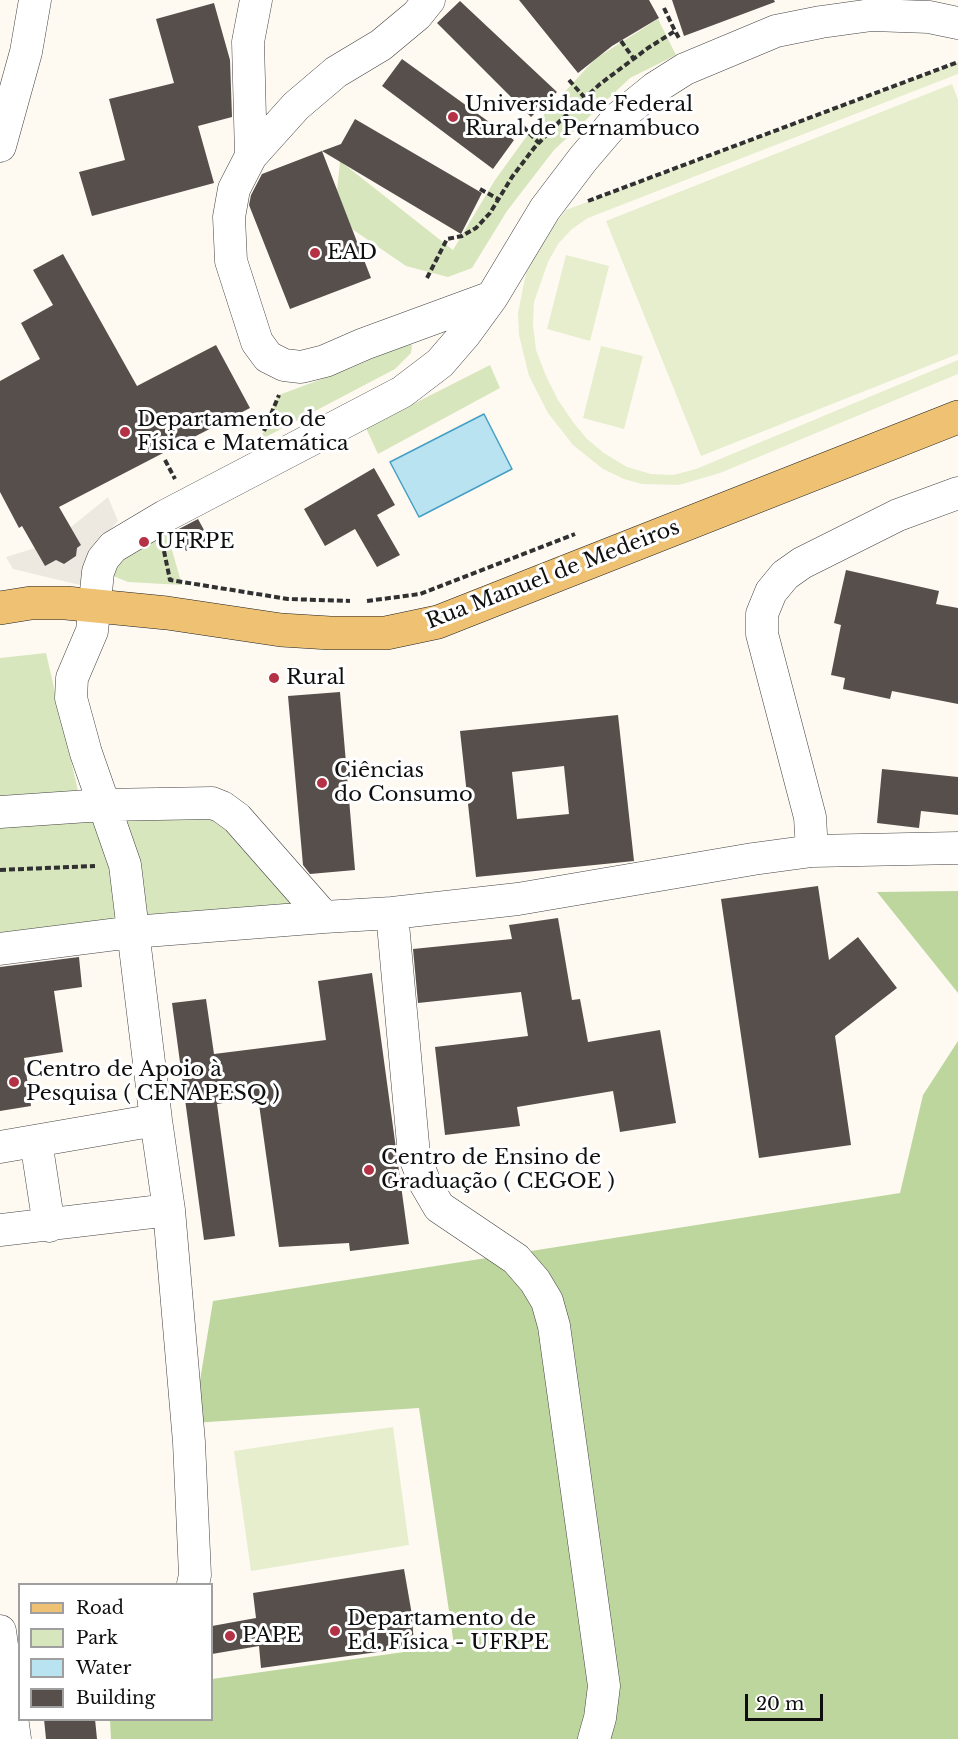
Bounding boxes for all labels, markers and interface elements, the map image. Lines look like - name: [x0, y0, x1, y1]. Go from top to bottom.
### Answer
- place label: Universidade Federal Rural de Pernambuco: [465, 92, 700, 142]
- marker: Universidade Federal Rural de Pernambuco: [446, 110, 460, 124]
- place label: EAD: [327, 240, 377, 266]
- marker: EAD: [308, 246, 322, 260]
- place label: Departamento de Física e Matemática: [137, 407, 349, 457]
- marker: Departamento de Física e Matemática: [118, 425, 132, 439]
- street label: Rua Manuel de Medeiros: [423, 515, 683, 635]
- place label: UFRPE: [156, 529, 234, 555]
- marker: UFRPE: [137, 535, 151, 549]
- place label: Rural: [286, 665, 345, 691]
- marker: Rural: [267, 671, 281, 685]
- place label: Ciências do Consumo: [334, 758, 473, 808]
- marker: Ciências do Consumo: [315, 776, 329, 790]
- place label: Centro de Apoio à Pesquisa ( CENAPESQ ): [26, 1057, 280, 1107]
- marker: Centro de Apoio à Pesquisa ( CENAPESQ ): [7, 1075, 21, 1089]
- place label: Centro de Ensino de Graduação ( CEGOE ): [381, 1145, 615, 1195]
- marker: Centro de Ensino de Graduação ( CEGOE ): [362, 1163, 376, 1177]
- legend: [18, 1583, 213, 1721]
- text: Road: [76, 1597, 124, 1619]
- place label: Departamento de Ed. Física - UFRPE: [347, 1606, 549, 1656]
- place label: PAPE: [242, 1623, 301, 1649]
- marker: Departamento de Ed. Física - UFRPE: [328, 1624, 342, 1638]
- text: Park: [76, 1627, 118, 1649]
- marker: PAPE: [223, 1629, 237, 1643]
- text: Water: [76, 1657, 131, 1679]
- scale bar: [748, 1682, 826, 1720]
- text: Building: [76, 1687, 155, 1709]
- text: 20 m: [756, 1693, 804, 1715]

